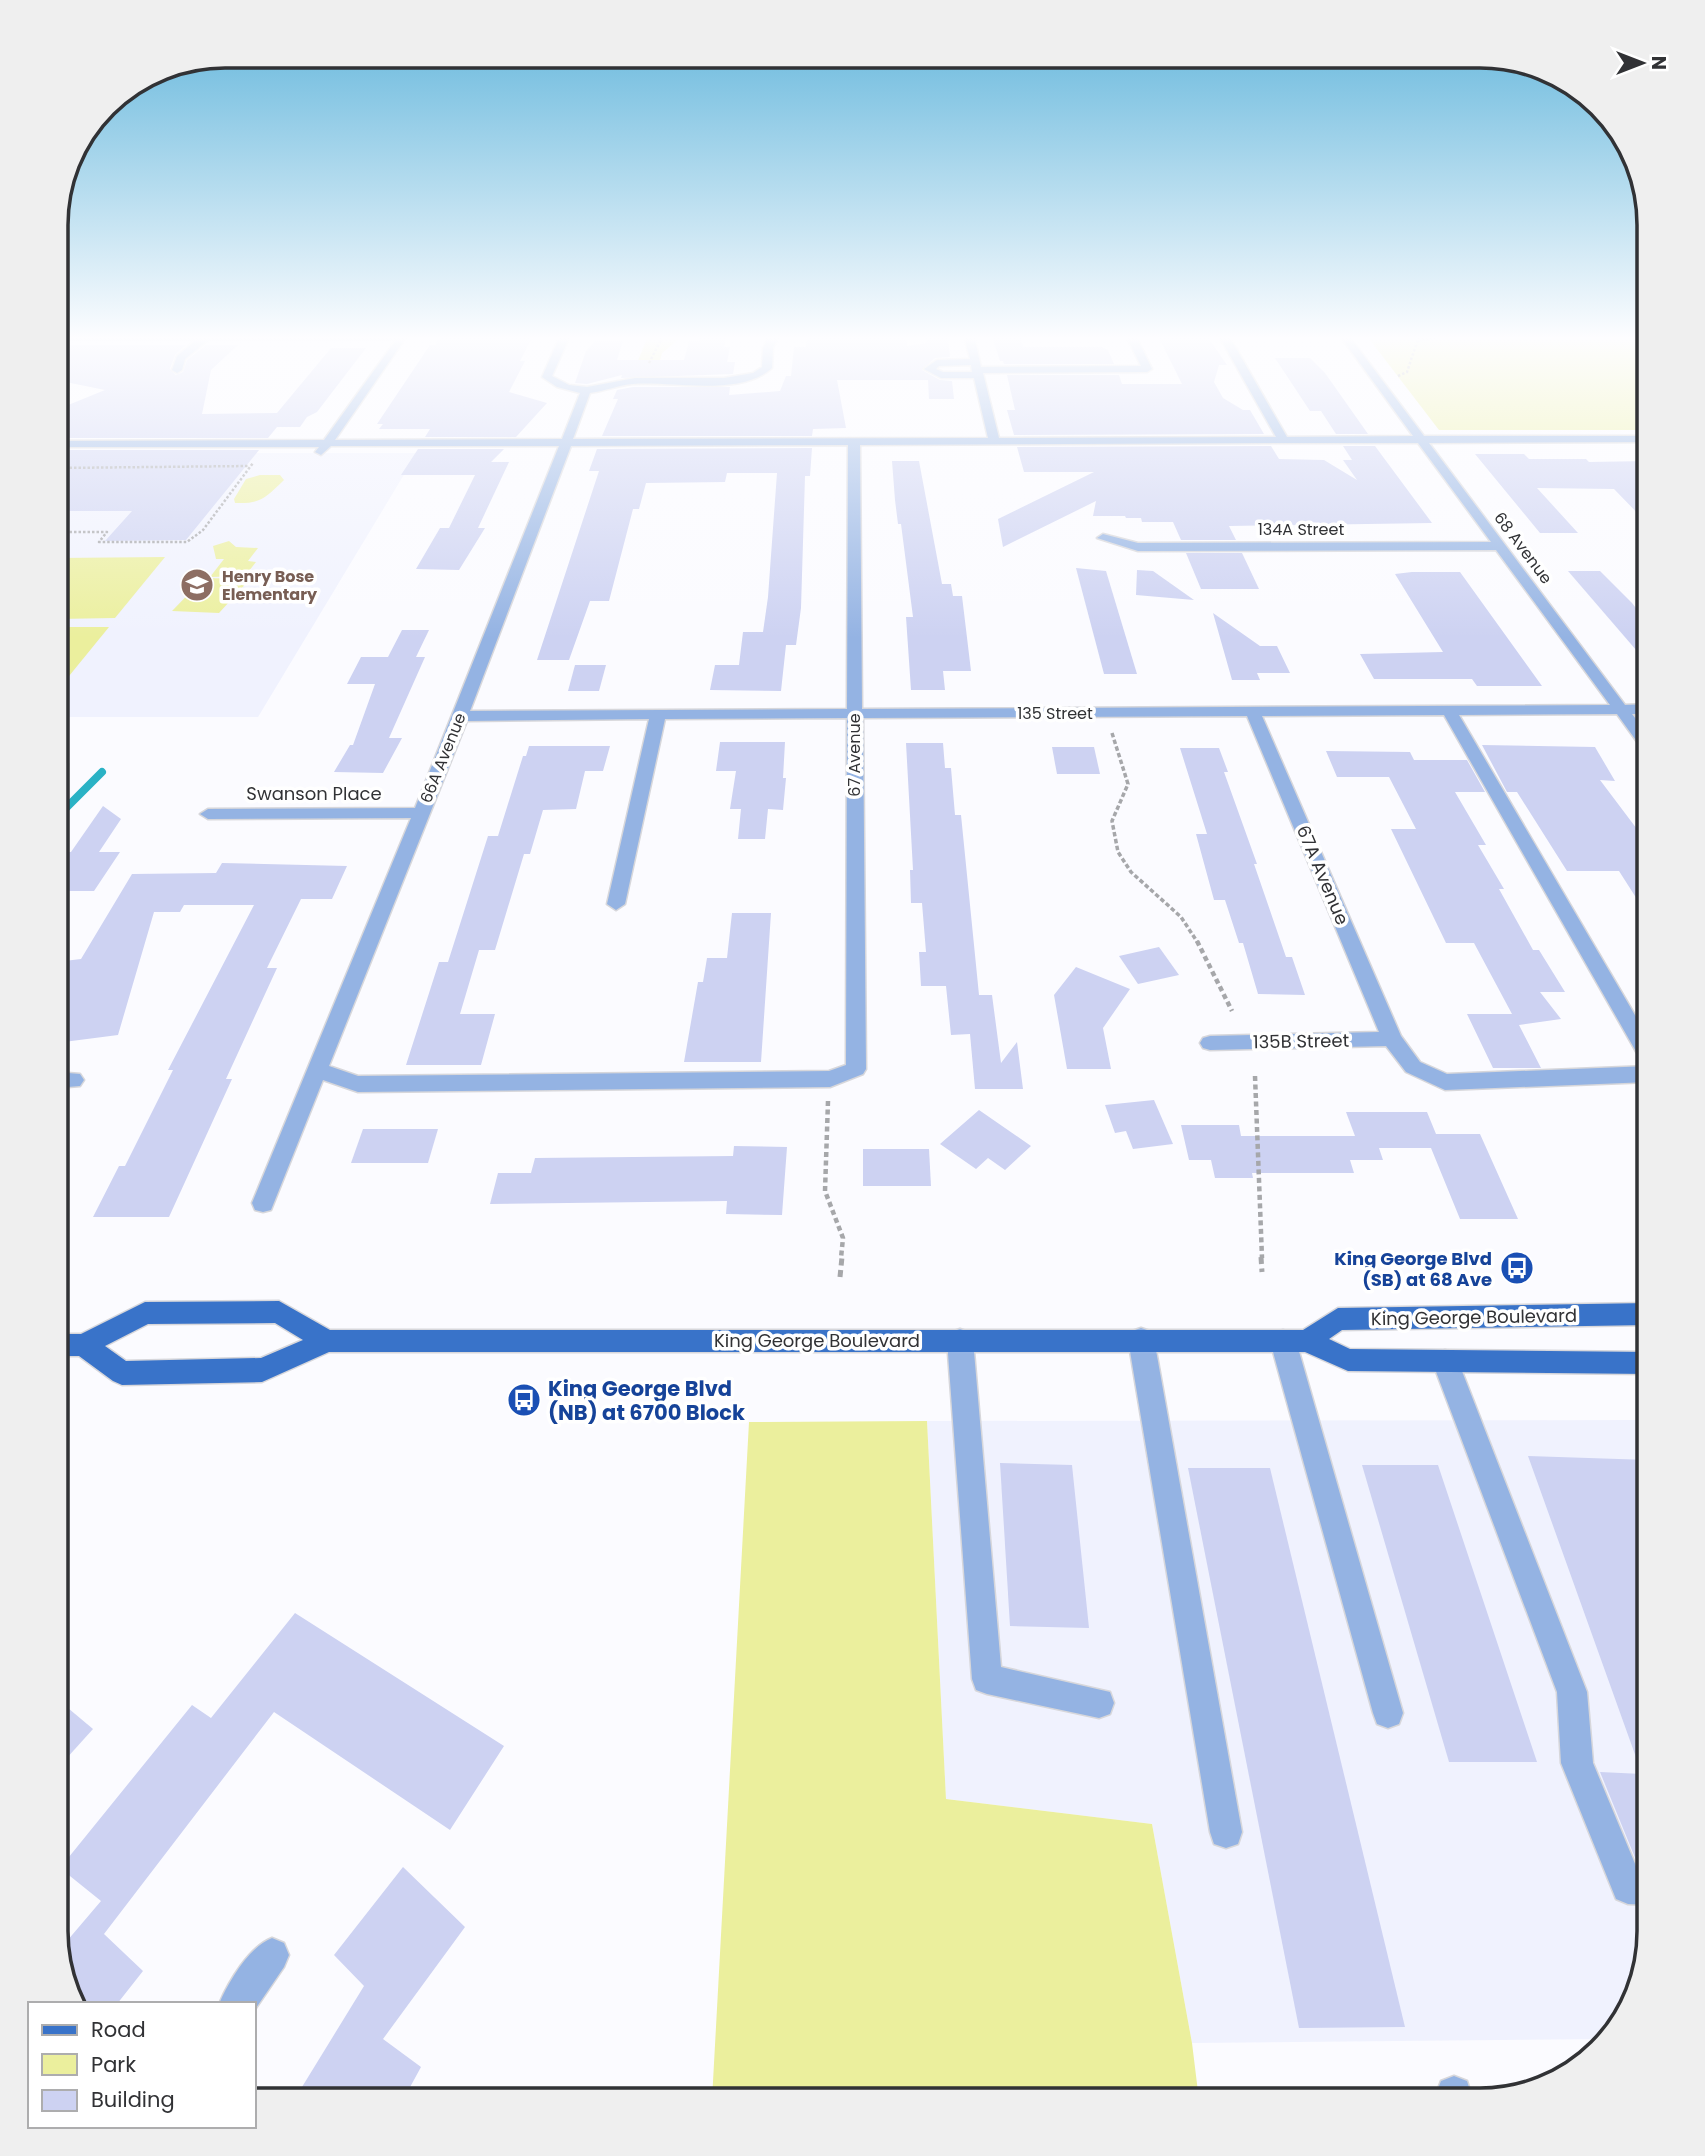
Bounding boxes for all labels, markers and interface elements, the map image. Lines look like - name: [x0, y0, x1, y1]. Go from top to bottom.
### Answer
- north arrow: [1607, 28, 1677, 98]
- text: N: [1645, 56, 1672, 70]
- street label: 68 Avenue: [1488, 507, 1558, 589]
- street label: 134A Street: [1258, 518, 1344, 541]
- place label: Henry Bose Elementary: [222, 565, 318, 606]
- school or university icon: Henry Bose Elementary: [178, 566, 216, 604]
- street label: 135 Street: [1017, 702, 1093, 725]
- street label: 66A Avenue: [414, 709, 472, 807]
- street label: 67 Avenue: [843, 713, 866, 797]
- street label: Swanson Place: [246, 781, 382, 806]
- street label: 67A Avenue: [1291, 821, 1355, 929]
- street label: 135B Street: [1253, 1028, 1349, 1054]
- place label: King George Blvd (SB) at 68 Ave: [1334, 1246, 1492, 1292]
- bus stop icon: King George Blvd (SB) at 68 Ave: [1498, 1249, 1536, 1287]
- street label: King George Boulevard: [1371, 1303, 1577, 1331]
- street label: King George Boulevard: [714, 1328, 920, 1353]
- place label: King George Blvd (NB) at 6700 Block: [548, 1374, 745, 1427]
- bus stop icon: King George Blvd (NB) at 6700 Block: [505, 1381, 543, 1419]
- legend: [28, 2002, 256, 2128]
- text: Road: [91, 2015, 146, 2044]
- text: Park: [91, 2050, 136, 2079]
- text: Building: [91, 2085, 175, 2114]

